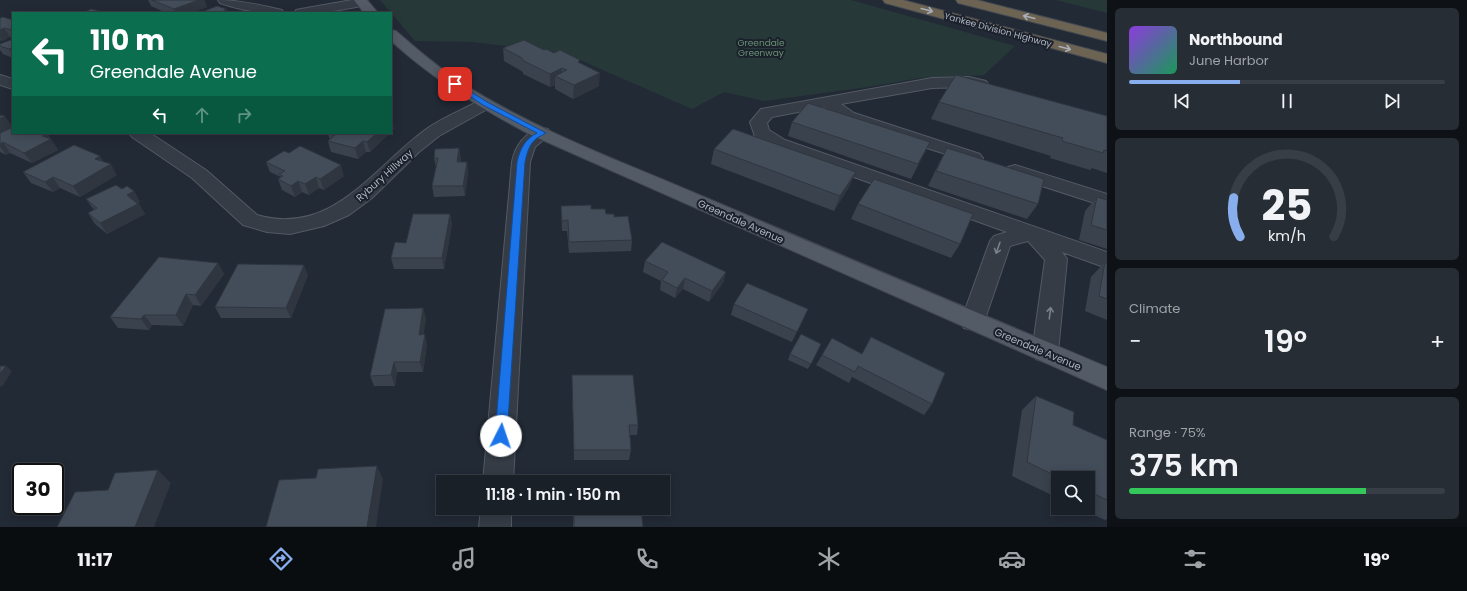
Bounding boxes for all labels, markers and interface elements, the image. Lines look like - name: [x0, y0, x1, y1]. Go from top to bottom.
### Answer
- one-way arrow: [920, 7, 933, 14]
- street label: Yankee Division Highway: [943, 10, 1053, 50]
- one-way arrow: [1022, 13, 1035, 20]
- text: 110 m: [90, 21, 165, 60]
- icon: left: [24, 28, 76, 80]
- text: Northbound: [1189, 29, 1283, 50]
- park label: Greendale Greenway: [737, 37, 785, 59]
- one-way arrow: [1059, 45, 1072, 52]
- text: June Harbor: [1189, 51, 1269, 70]
- text: Greendale Avenue: [90, 59, 257, 84]
- pin: [438, 67, 472, 101]
- icon: arrive: [444, 73, 466, 95]
- icon: previous: [1171, 90, 1193, 112]
- icon: pause: [1276, 90, 1298, 112]
- icon: next: [1381, 90, 1403, 112]
- icon: left: [149, 104, 171, 126]
- icon: ahead: [191, 104, 213, 126]
- icon: right: [233, 104, 255, 126]
- street label: Rybury Hillway: [353, 146, 416, 205]
- text: 25: [1262, 175, 1312, 234]
- street label: Greendale Avenue: [695, 196, 786, 247]
- text: km/h: [1268, 225, 1306, 245]
- one-way arrow: [994, 242, 1002, 254]
- text: Climate: [1129, 299, 1180, 318]
- one-way arrow: [1046, 307, 1053, 320]
- text: 19°: [1264, 320, 1307, 363]
- street label: Greendale Avenue: [992, 324, 1083, 374]
- text: −: [1129, 326, 1141, 357]
- text: +: [1430, 326, 1445, 357]
- position arrow: [480, 415, 522, 457]
- text: Range · 75%: [1129, 423, 1206, 442]
- text: 375 km: [1129, 444, 1239, 487]
- speed limit sign: 30: [12, 463, 64, 515]
- map controls: [1051, 471, 1095, 515]
- button: search: [1051, 471, 1095, 515]
- text: 11:18 · 1 min · 150 m: [485, 484, 621, 505]
- icon: directions: [267, 545, 295, 573]
- icon: music: [450, 545, 478, 573]
- icon: phone: [633, 545, 661, 573]
- icon: climate: [815, 545, 843, 573]
- icon: car: [998, 545, 1026, 573]
- icon: filters: [1181, 545, 1209, 573]
- text: 11:17: [77, 547, 112, 572]
- text: 19°: [1363, 547, 1390, 572]

